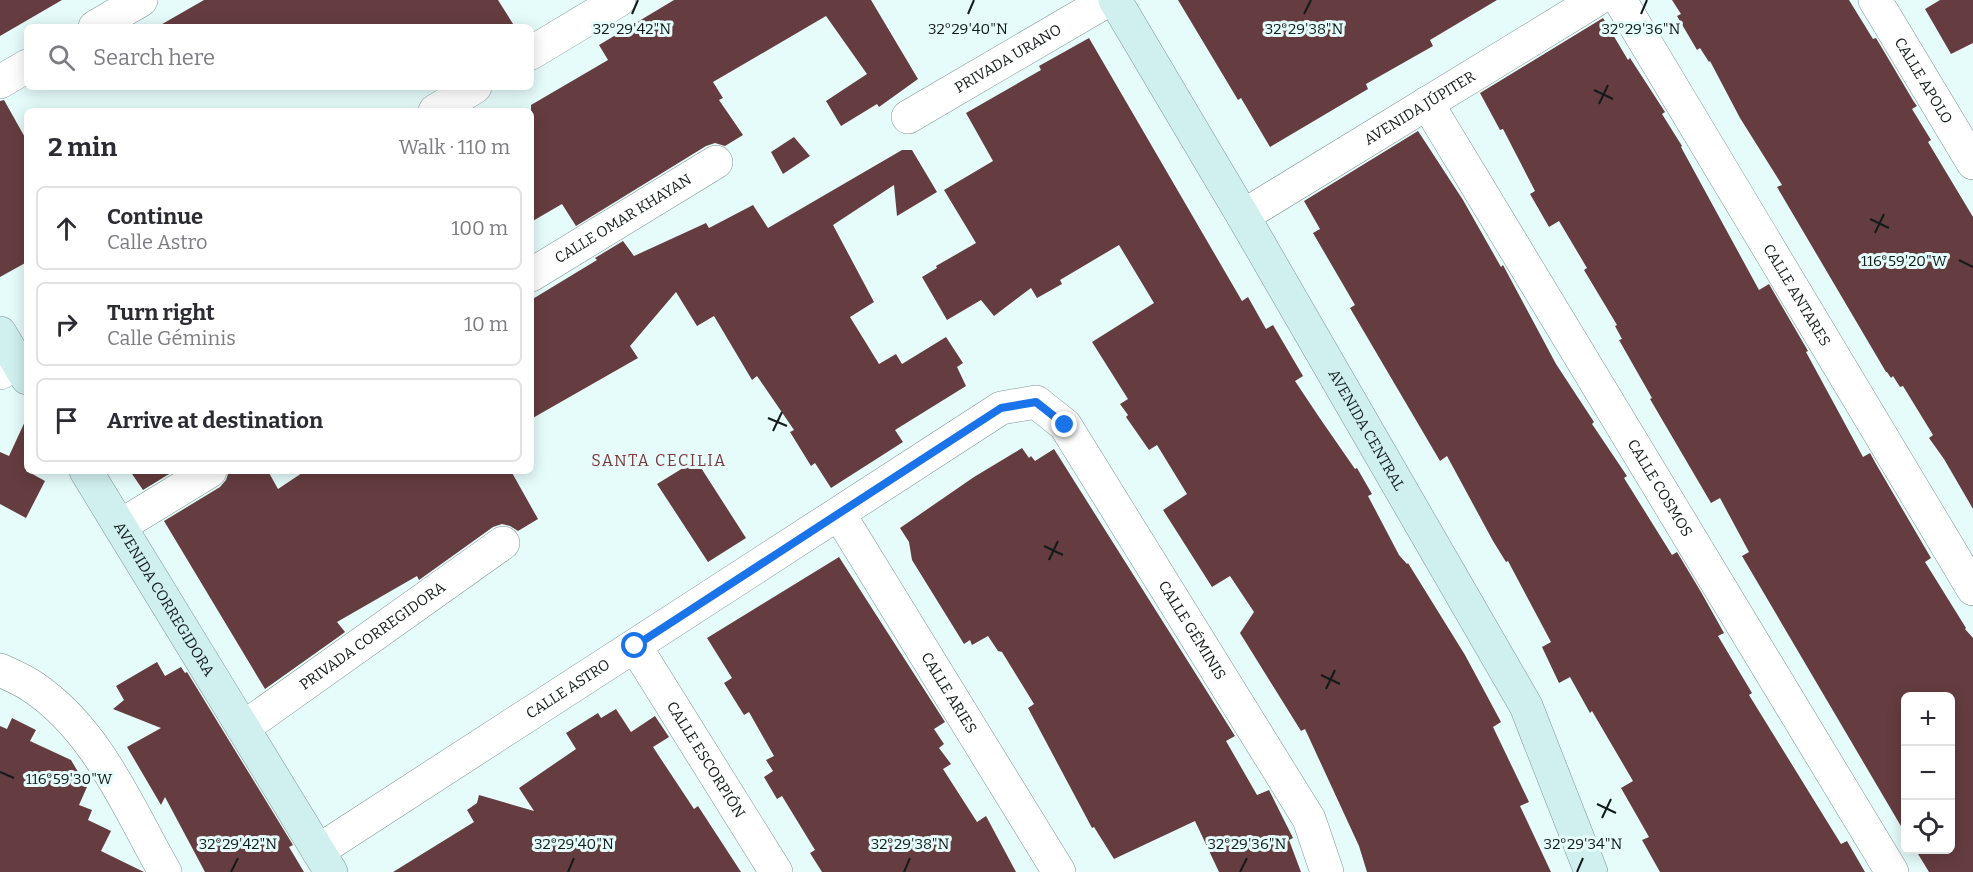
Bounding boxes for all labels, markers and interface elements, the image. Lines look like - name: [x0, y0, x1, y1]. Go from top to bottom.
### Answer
- text: 32°29'42"N: [593, 20, 671, 38]
- text: 32°29'40"N: [928, 20, 1008, 38]
- street label: PRIVADA URANO: [951, 20, 1065, 97]
- text: 32°29'38"N: [1265, 20, 1343, 38]
- text: 32°29'36"N: [1602, 20, 1681, 38]
- search box: [24, 24, 534, 90]
- street label: CALLE APOLO: [1891, 34, 1956, 127]
- icon: search: [45, 41, 78, 74]
- text: Search here: [93, 44, 215, 71]
- street label: AVENIDA JÚPITER: [1361, 67, 1479, 149]
- text: 2 min: [48, 132, 117, 163]
- text: Walk · 110 m: [399, 135, 510, 159]
- street label: CALLE OMAR KHAYAN: [552, 170, 695, 267]
- text: Continue: [107, 203, 203, 230]
- icon: ahead: [50, 212, 83, 245]
- text: 100 m: [451, 216, 508, 240]
- text: Calle Astro: [107, 230, 207, 254]
- street label: CALLE ANTARES: [1759, 241, 1834, 349]
- text: 116°59'20"W: [1861, 252, 1948, 270]
- text: Turn right: [107, 299, 215, 326]
- icon: right: [50, 308, 83, 341]
- text: 10 m: [464, 312, 508, 336]
- text: Calle Géminis: [107, 326, 236, 350]
- street label: AVENIDA CENTRAL: [1324, 366, 1409, 494]
- icon: arrive: [50, 404, 83, 437]
- text: Arrive at destination: [107, 407, 323, 434]
- route end: [1051, 411, 1077, 437]
- street label: CALLE COSMOS: [1623, 436, 1696, 540]
- district label: SANTA CECILIA: [591, 451, 727, 470]
- street label: AVENIDA CORREGIDORA: [110, 518, 218, 680]
- street label: CALLE GÉMINIS: [1155, 577, 1230, 683]
- street label: PRIVADA CORREGIDORA: [296, 578, 449, 694]
- route start: [621, 632, 647, 658]
- street label: CALLE ARIES: [917, 649, 981, 737]
- street label: CALLE ASTRO: [523, 655, 613, 723]
- map controls: [1901, 692, 1955, 854]
- button: +: [1901, 692, 1955, 746]
- street label: CALLE ESCORPIÓN: [663, 698, 749, 821]
- button: −: [1901, 746, 1955, 800]
- text: 116°59'30"W: [26, 770, 113, 788]
- button: locate: [1901, 800, 1955, 854]
- text: 32°29'42"N: [199, 835, 277, 853]
- text: 32°29'40"N: [534, 835, 614, 853]
- text: 32°29'38"N: [871, 835, 949, 853]
- text: 32°29'36"N: [1208, 835, 1287, 853]
- text: 32°29'34"N: [1544, 835, 1623, 853]

